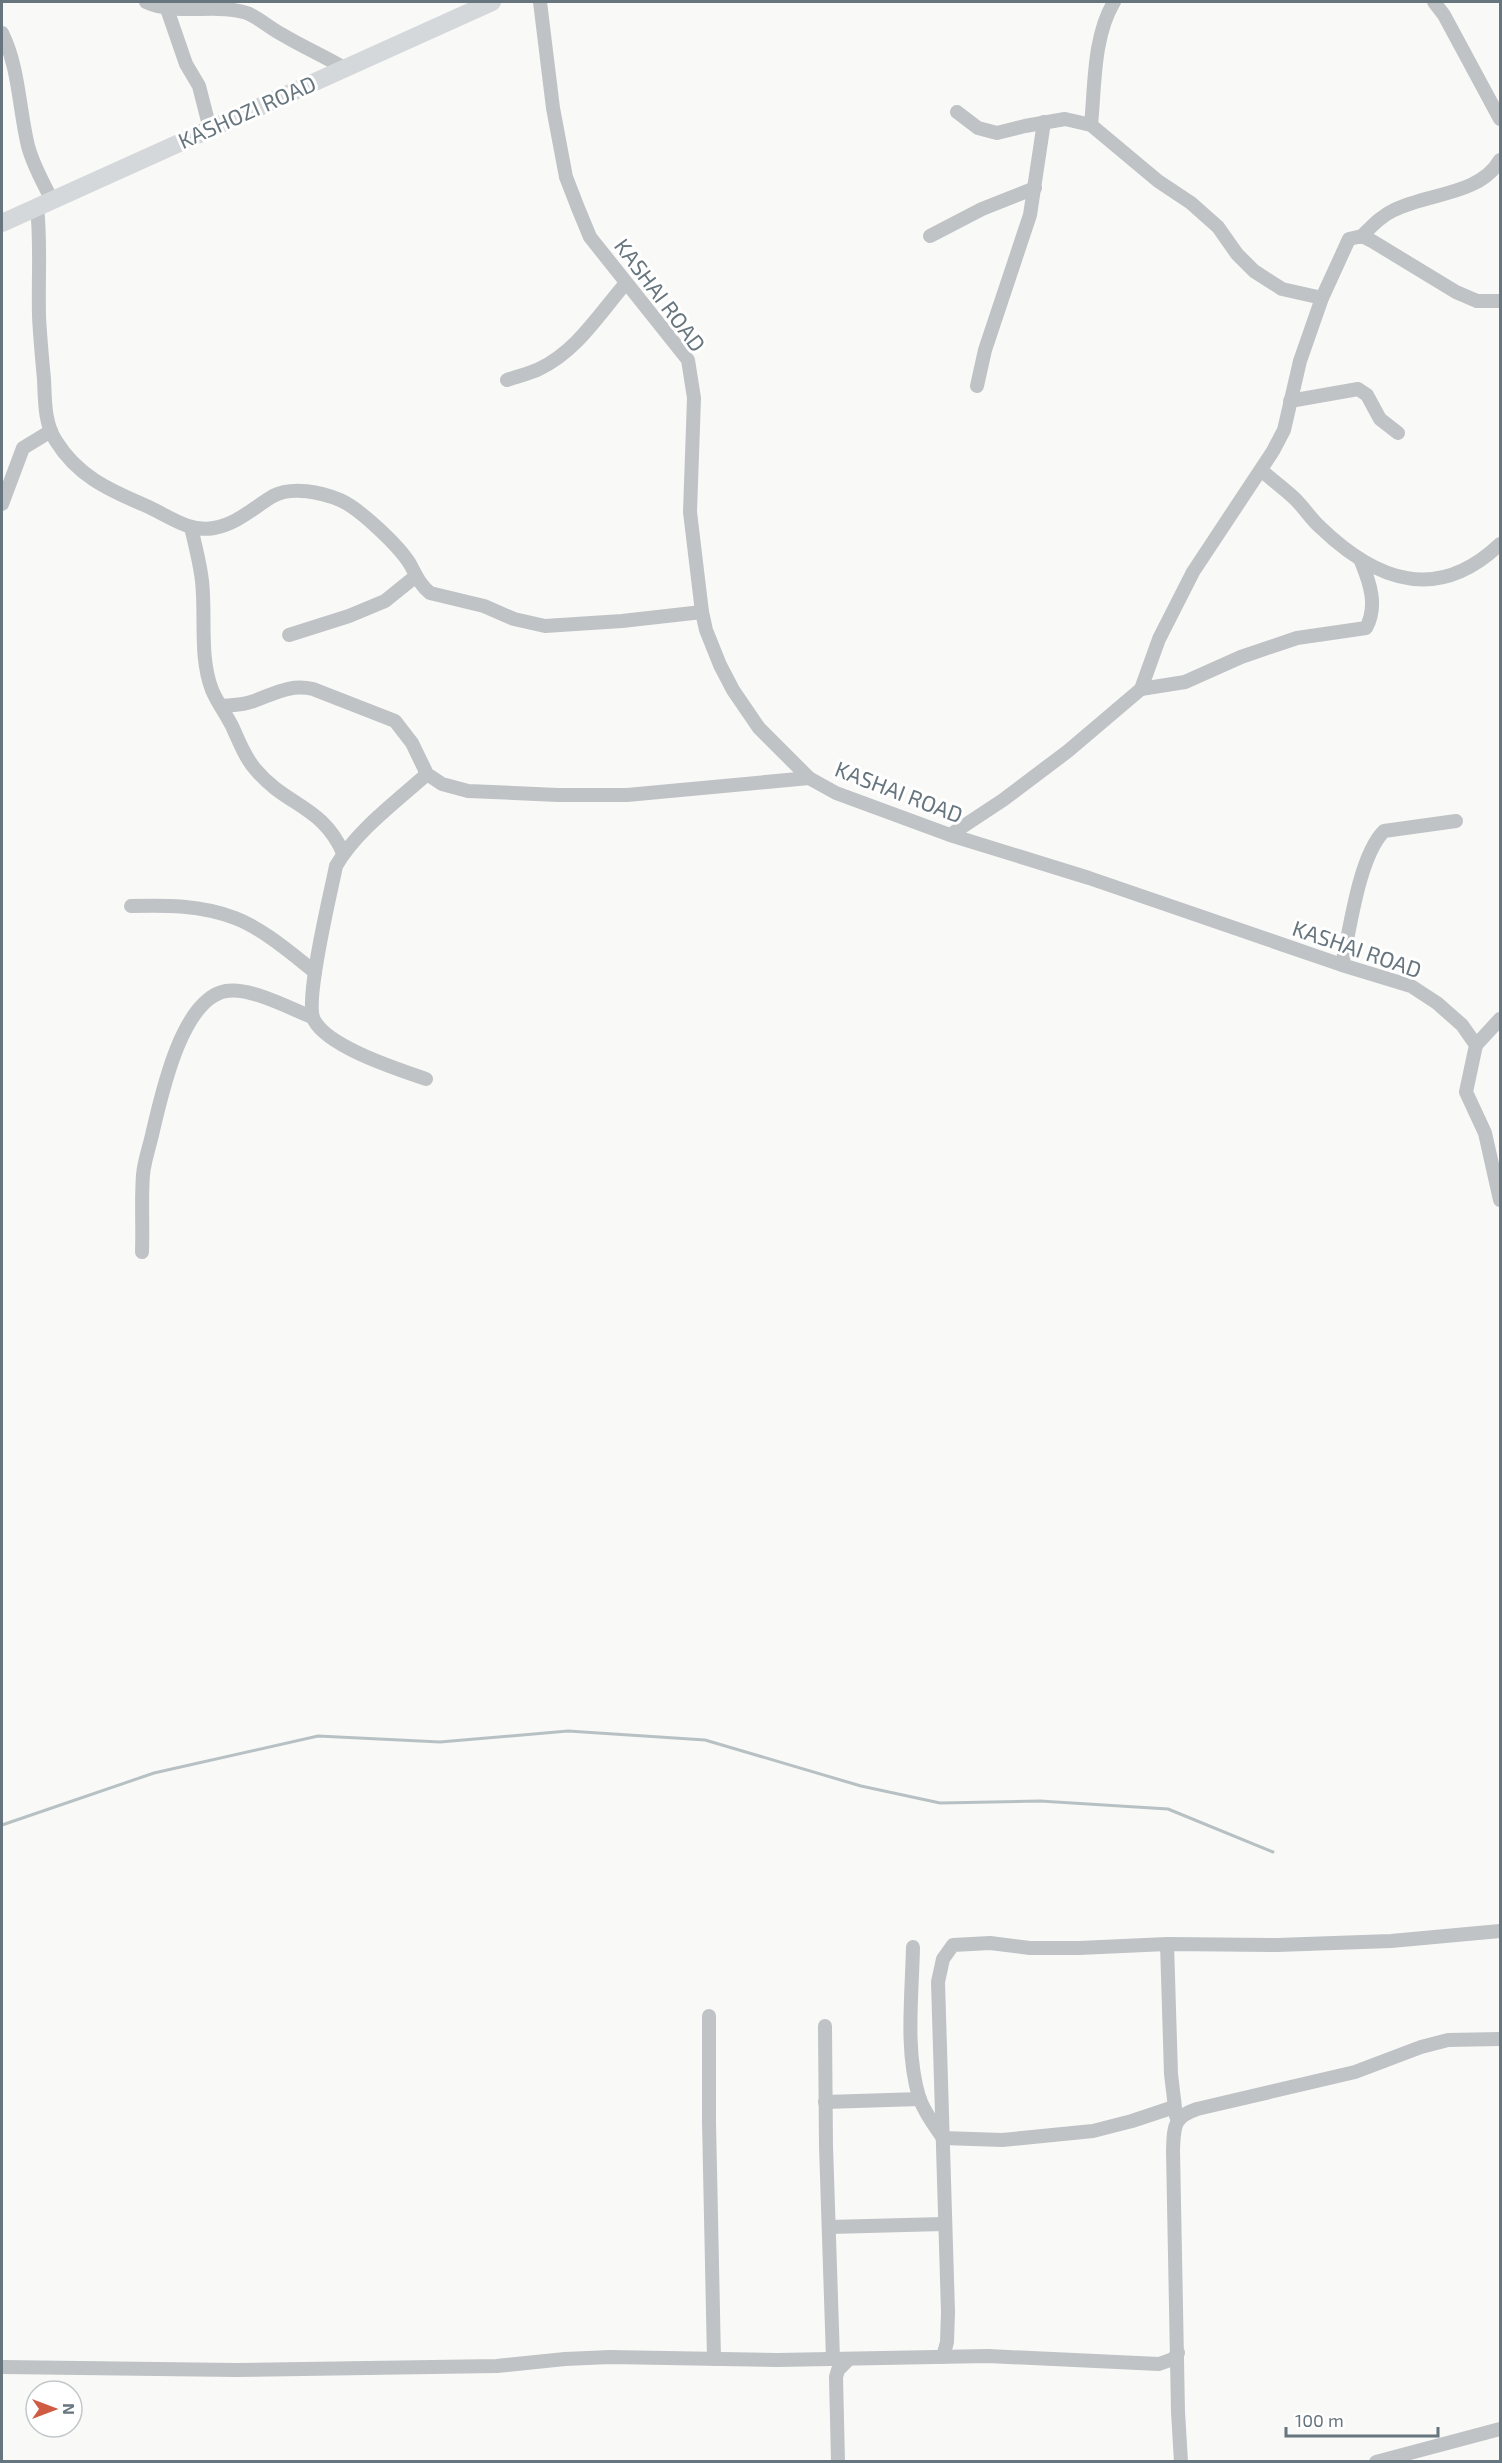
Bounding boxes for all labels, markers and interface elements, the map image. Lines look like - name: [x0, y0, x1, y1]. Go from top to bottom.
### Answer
- street label: KASHOZI ROAD: [174, 69, 319, 153]
- street label: KASHAI ROAD: [610, 233, 712, 356]
- street label: KASHAI ROAD: [832, 755, 967, 827]
- street label: KASHAI ROAD: [1289, 914, 1425, 982]
- north arrow: [24, 2379, 84, 2439]
- scale bar: [1286, 2400, 1438, 2438]
- text: N: [60, 2403, 79, 2415]
- text: 100 m: [1295, 2409, 1344, 2431]

